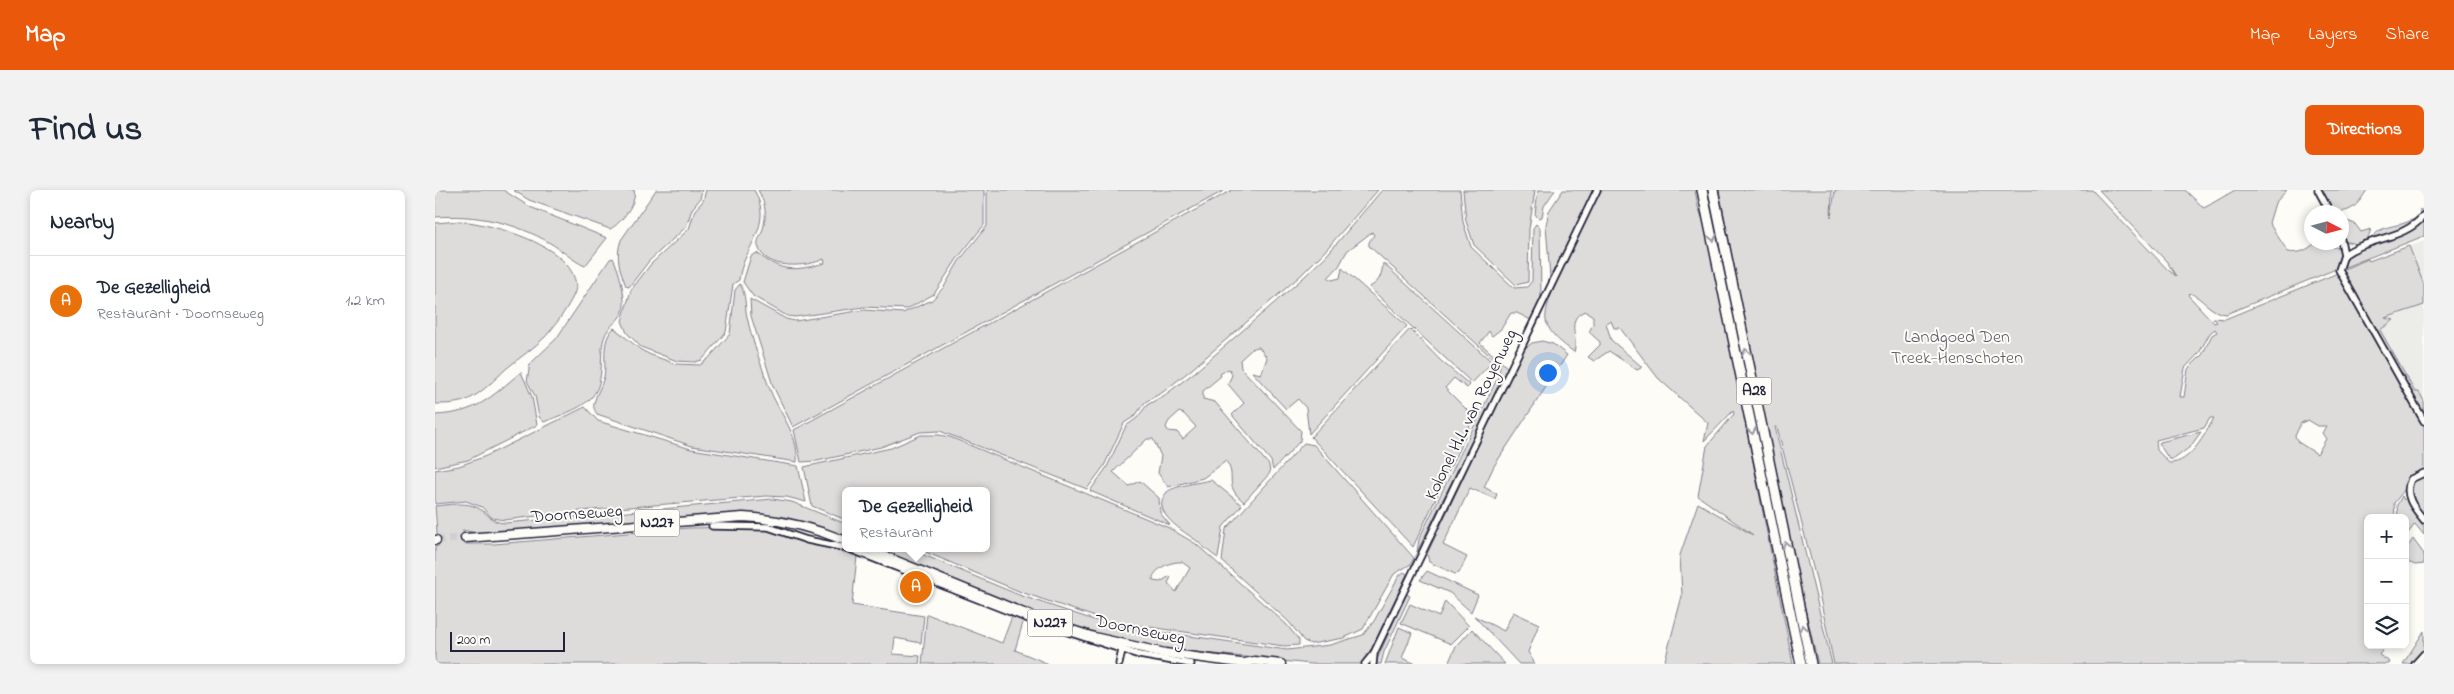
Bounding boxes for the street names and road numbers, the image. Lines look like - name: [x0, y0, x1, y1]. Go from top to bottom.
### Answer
- street label: Kolonel H.L. van Royenweg: [1419, 325, 1526, 505]
- road number: A28: [1737, 378, 1771, 405]
- street label: Doornseweg: [529, 499, 624, 532]
- road number: N227: [635, 509, 679, 536]
- road number: N227: [1027, 609, 1073, 636]
- street label: Doornseweg: [1091, 609, 1187, 654]

